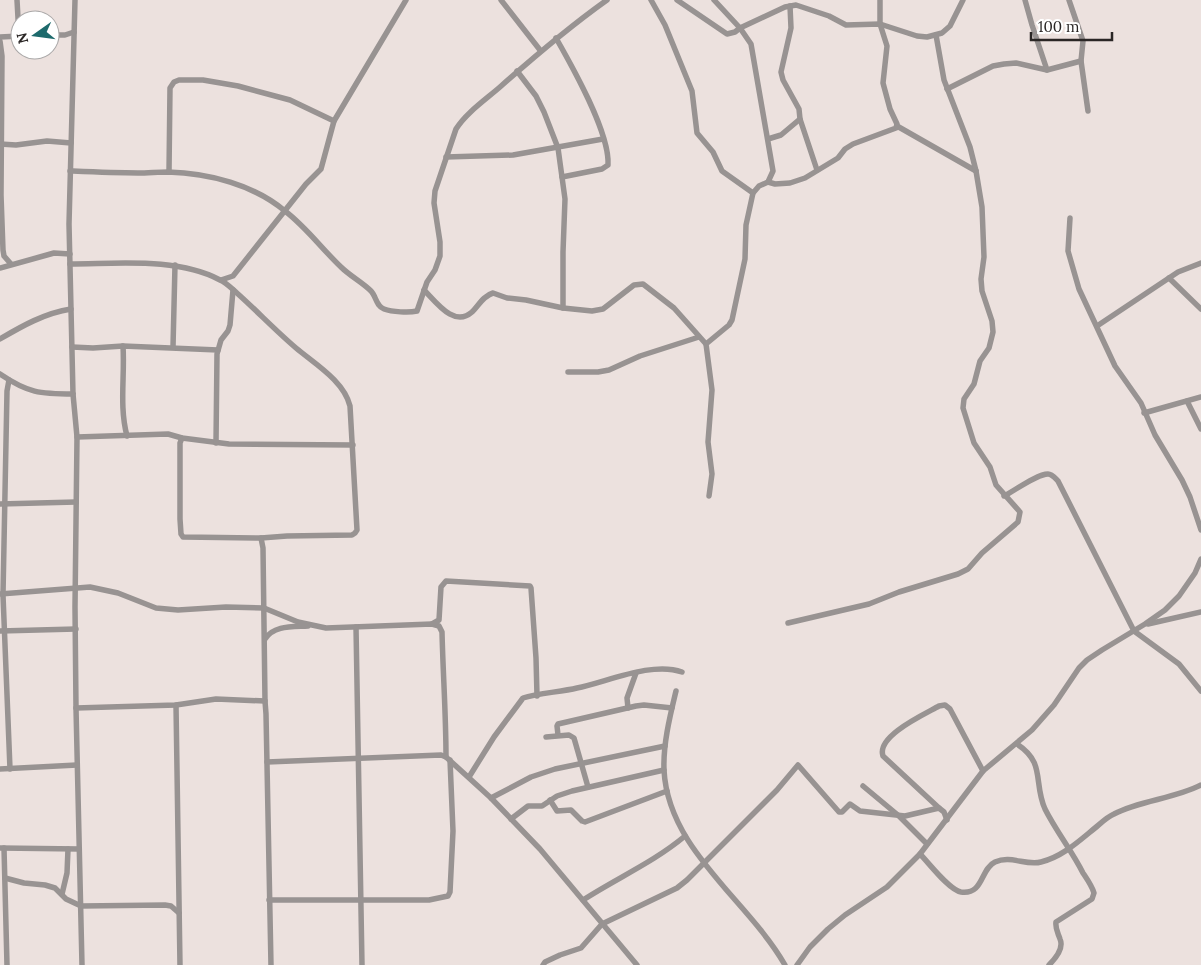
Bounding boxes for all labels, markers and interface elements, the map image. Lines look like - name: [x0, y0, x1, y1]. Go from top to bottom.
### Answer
- north arrow: [10, 10, 60, 60]
- scale bar: [1031, 10, 1112, 42]
- text: 100 m: [1038, 17, 1079, 36]
- text: N: [12, 31, 32, 46]

